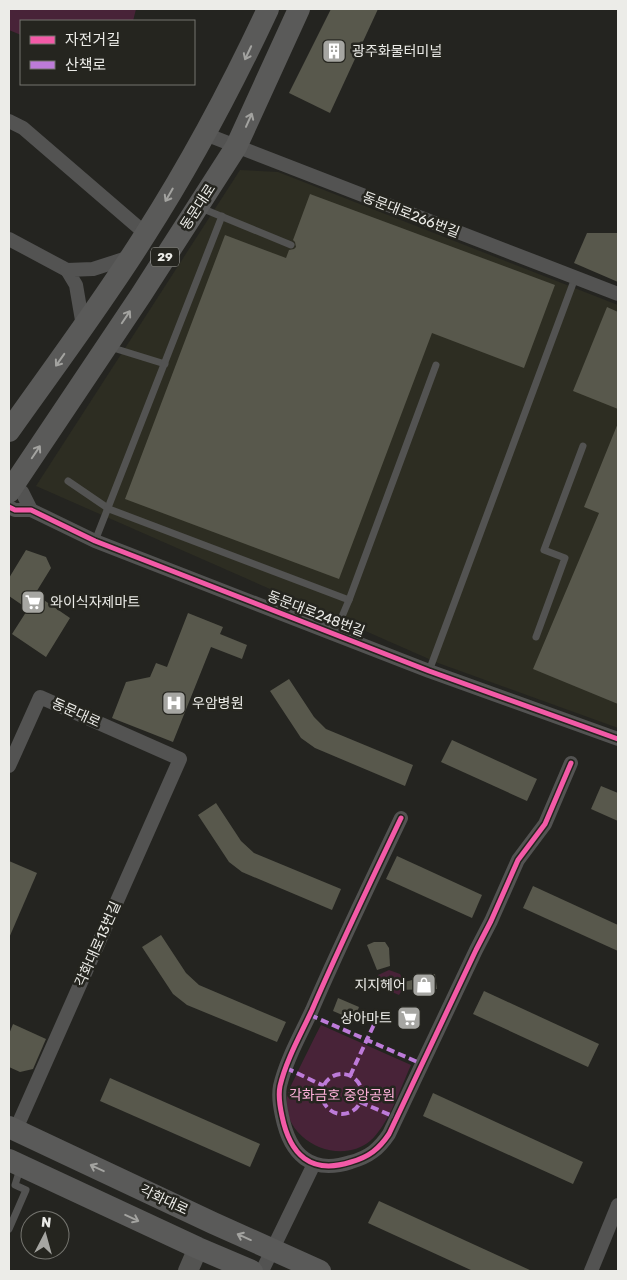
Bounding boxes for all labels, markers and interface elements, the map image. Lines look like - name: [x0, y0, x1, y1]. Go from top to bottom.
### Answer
- legend: [20, 20, 195, 85]
- text: 자전거길: [65, 31, 120, 49]
- building icon: 광주화물터미널: [321, 38, 347, 64]
- place label: 광주화물터미널: [352, 43, 442, 60]
- one-way arrow: [242, 45, 252, 60]
- text: 산책로: [65, 56, 106, 74]
- one-way arrow: [244, 113, 254, 128]
- street label: 동문대로: [177, 181, 219, 233]
- one-way arrow: [163, 187, 173, 202]
- street label: 동문대로266번길: [360, 189, 462, 241]
- road number: 29: [151, 248, 179, 266]
- one-way arrow: [121, 310, 131, 324]
- one-way arrow: [55, 352, 65, 366]
- one-way arrow: [31, 445, 41, 459]
- street label: 동문대로248번길: [265, 588, 367, 640]
- supermarket icon: 와이식자제마트: [20, 589, 46, 615]
- place label: 와이식자제마트: [50, 594, 140, 611]
- hospital icon: 우암병원: [161, 690, 187, 716]
- street label: 동문대로: [49, 695, 103, 731]
- place label: 우암병원: [192, 695, 244, 712]
- street label: 각화대로13번길: [72, 899, 124, 989]
- shop icon: 지지헤어: [411, 972, 437, 998]
- place label: 지지헤어: [354, 977, 406, 994]
- supermarket icon: 상아마트: [396, 1005, 422, 1031]
- place label: 상아마트: [340, 1010, 392, 1027]
- park label: 각화금호 중앙공원: [289, 1087, 395, 1104]
- one-way arrow: [90, 1163, 105, 1172]
- street label: 각화대로: [137, 1181, 191, 1219]
- north arrow: [20, 1210, 70, 1260]
- one-way arrow: [124, 1213, 139, 1223]
- text: N: [40, 1214, 52, 1232]
- one-way arrow: [237, 1231, 252, 1241]

